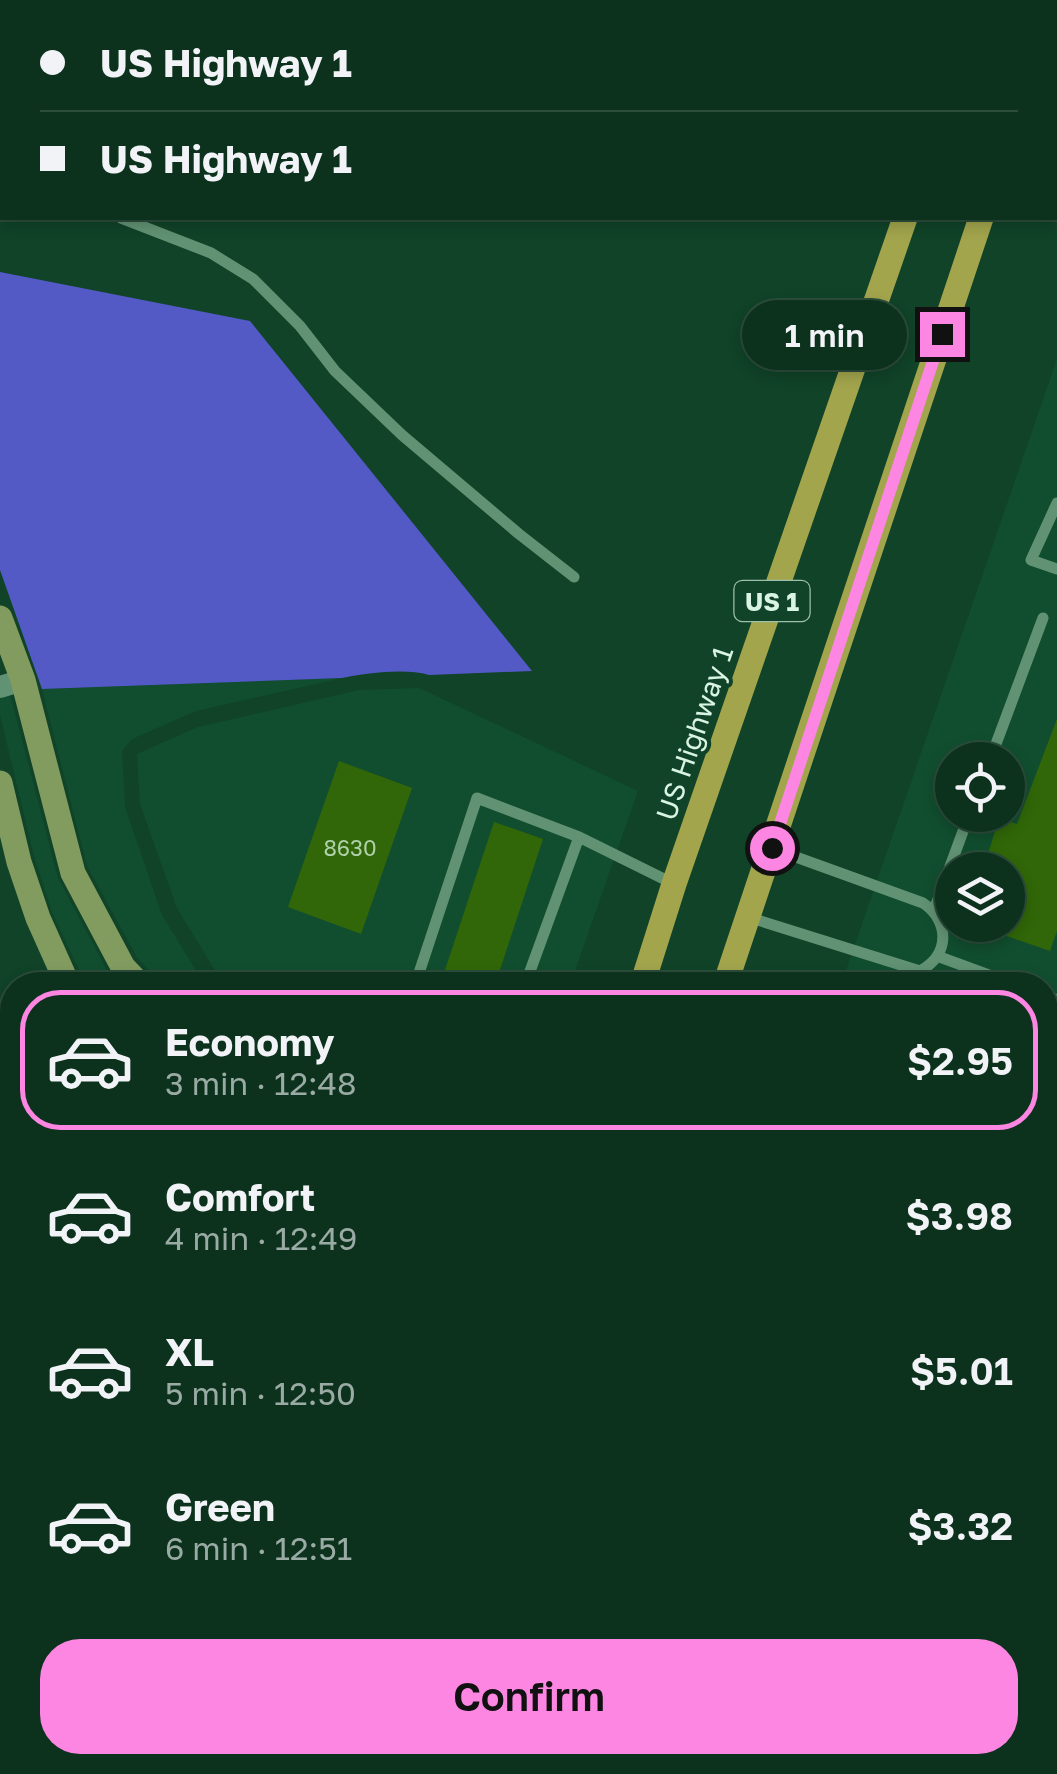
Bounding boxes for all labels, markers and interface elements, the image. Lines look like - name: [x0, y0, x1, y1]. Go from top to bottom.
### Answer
- text: US Highway 1: [100, 40, 352, 85]
- text: US Highway 1: [100, 136, 352, 181]
- callout: 1 min: [742, 299, 907, 369]
- route end: [920, 312, 965, 357]
- text: 1 min: [784, 316, 865, 354]
- road number: US 1: [734, 581, 810, 621]
- street label: US Highway 1: [649, 642, 739, 824]
- map controls: [935, 742, 1025, 942]
- button: locate: [935, 742, 1025, 832]
- route start: [750, 826, 795, 871]
- house number: 8630: [323, 834, 377, 861]
- button: layers: [935, 852, 1025, 942]
- icon: car: [45, 1015, 135, 1105]
- text: Economy: [165, 1019, 334, 1064]
- text: $2.95: [907, 1038, 1013, 1083]
- text: 3 min · 12:48: [165, 1064, 357, 1102]
- icon: car: [45, 1170, 135, 1260]
- text: Comfort: [165, 1174, 315, 1219]
- text: $3.98: [906, 1193, 1013, 1238]
- text: 4 min · 12:49: [165, 1219, 357, 1257]
- icon: car: [45, 1325, 135, 1415]
- text: XL: [165, 1329, 214, 1374]
- text: $5.01: [910, 1348, 1013, 1393]
- text: 5 min · 12:50: [165, 1374, 356, 1412]
- icon: car: [45, 1480, 135, 1570]
- text: Green: [165, 1484, 275, 1529]
- text: $3.32: [908, 1503, 1013, 1548]
- text: 6 min · 12:51: [165, 1529, 352, 1567]
- button: Confirm: [40, 1639, 1018, 1754]

